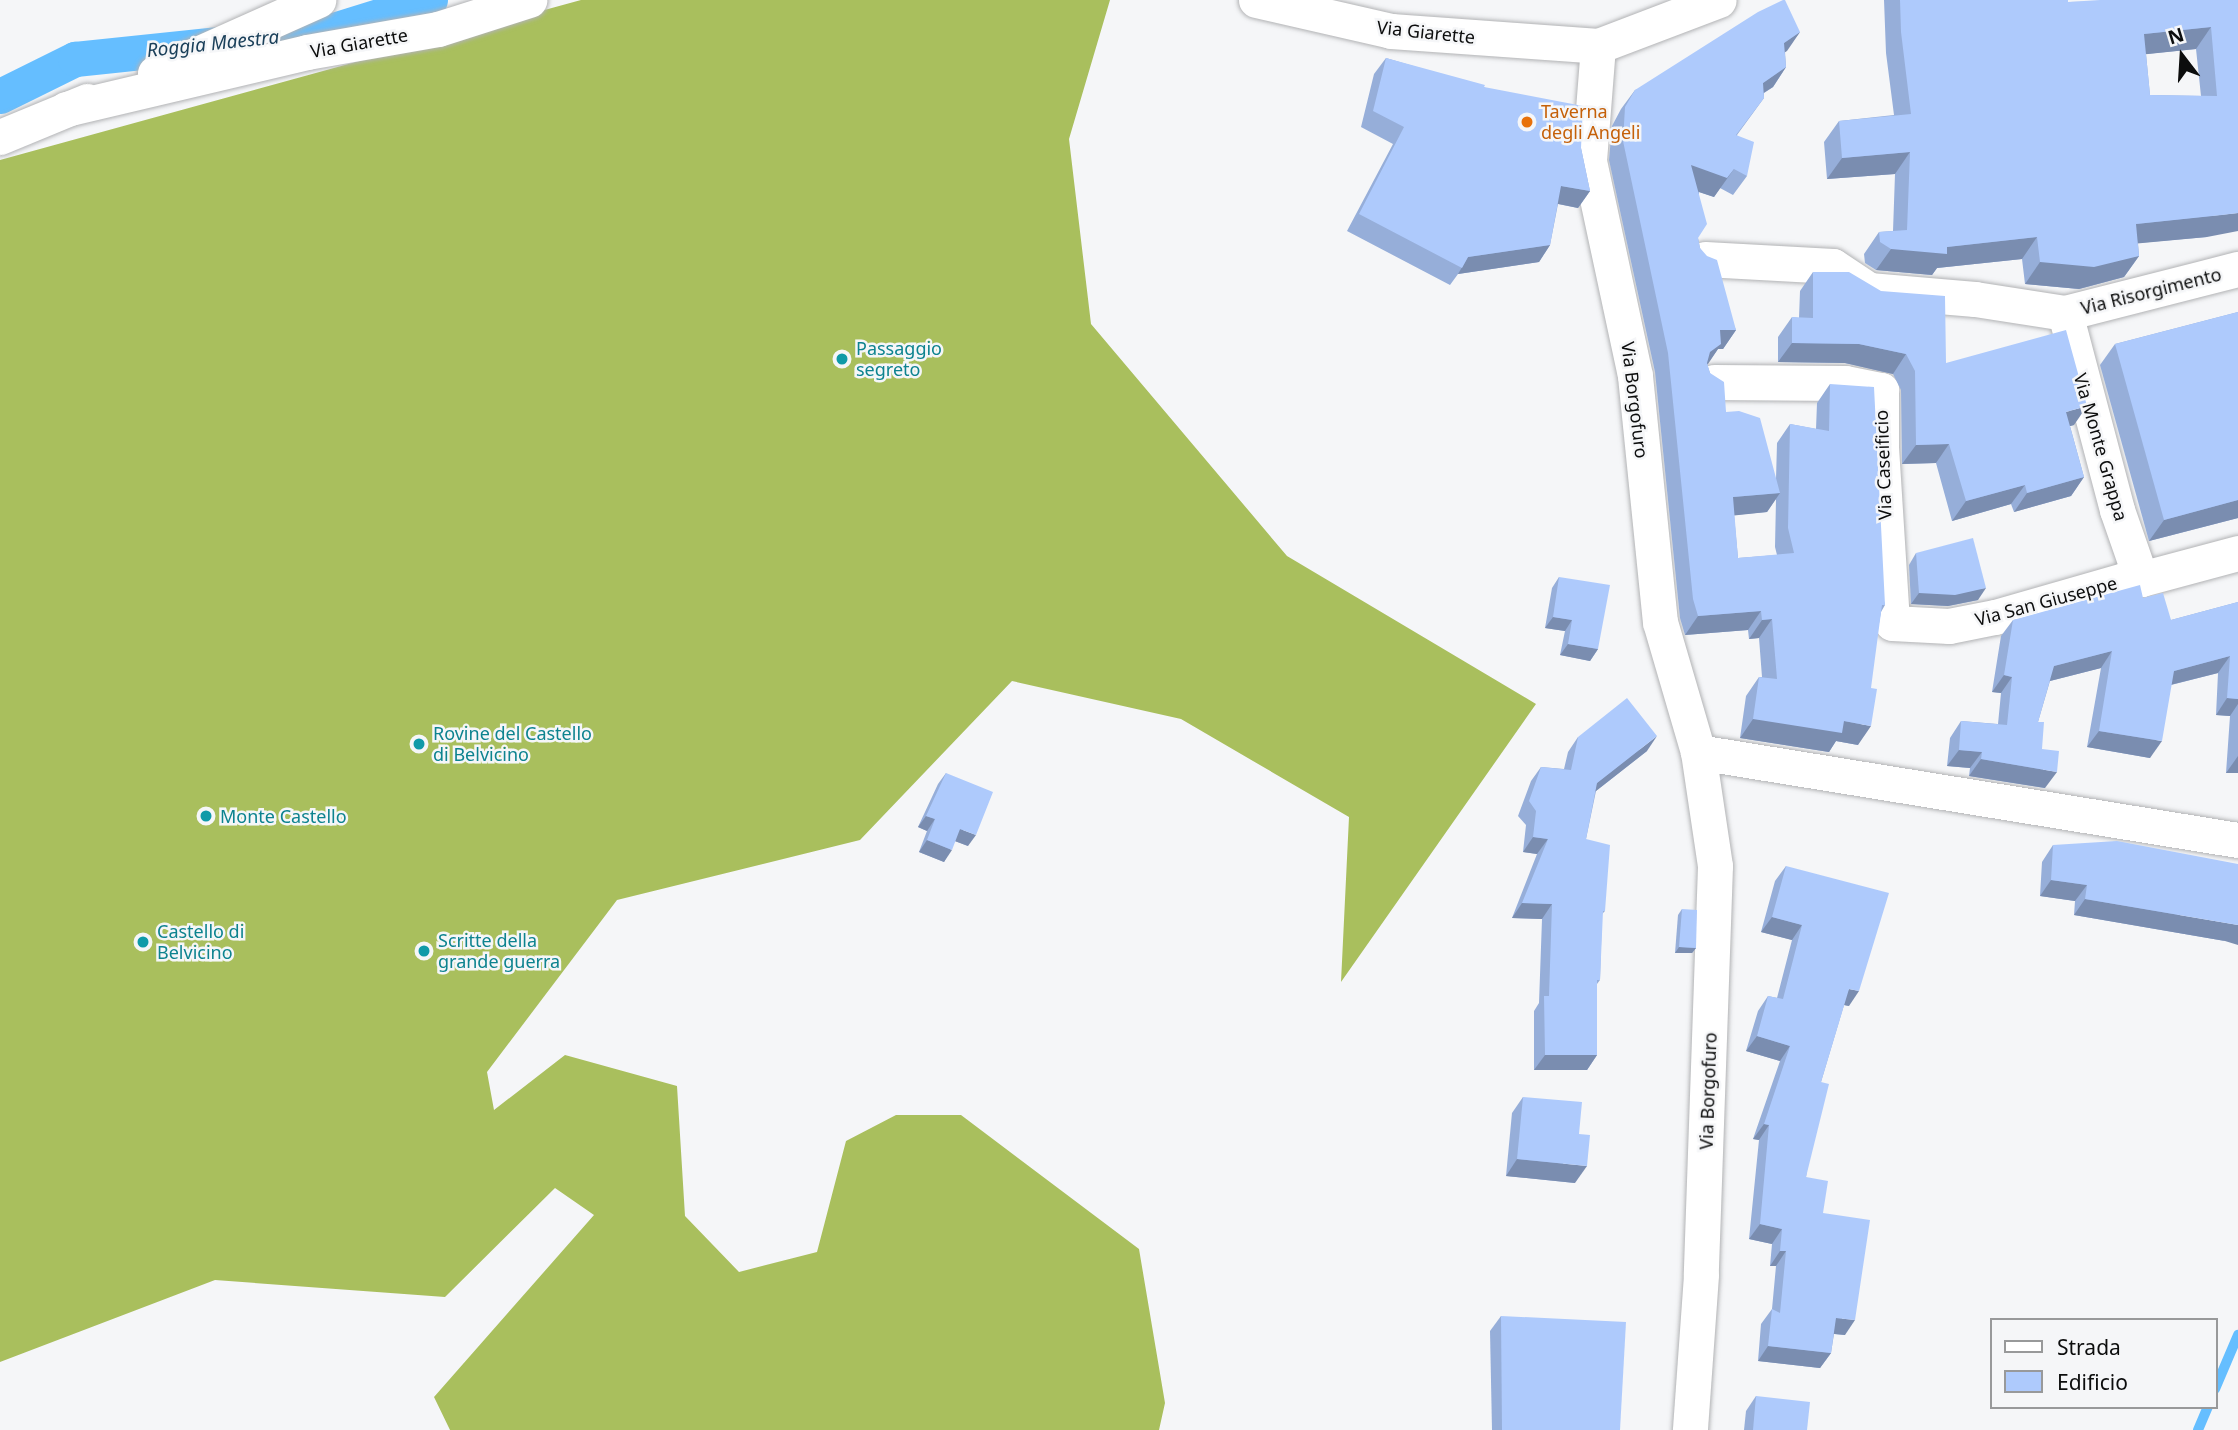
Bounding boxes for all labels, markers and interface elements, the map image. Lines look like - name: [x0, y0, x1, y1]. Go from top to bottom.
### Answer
- street label: Via Giarette: [1376, 16, 1476, 48]
- north arrow: [2147, 21, 2217, 91]
- text: N: [2165, 21, 2187, 51]
- street label: Via Giarette: [309, 24, 409, 62]
- water label: Roggia Maestra: [146, 26, 280, 62]
- place label: Taverna degli Angeli: [1541, 101, 1640, 144]
- marker: Taverna degli Angeli: [1519, 114, 1535, 130]
- street label: Via Risorgimento: [2079, 263, 2223, 319]
- place label: Passaggio segreto: [856, 338, 942, 380]
- street label: Via Borgofuro: [1617, 340, 1653, 460]
- marker: Passaggio segreto: [834, 351, 850, 367]
- street label: Via Monte Grappa: [2070, 371, 2132, 523]
- street label: Via Caseificio: [1870, 410, 1896, 520]
- street label: Via San Giuseppe: [1973, 572, 2119, 630]
- place label: Rovine del Castello di Belvicino: [433, 723, 592, 766]
- marker: Rovine del Castello di Belvicino: [411, 736, 427, 752]
- place label: Monte Castello: [220, 805, 347, 827]
- marker: Monte Castello: [198, 808, 214, 824]
- place label: Castello di Belvicino: [157, 921, 244, 964]
- place label: Scritte della grande guerra: [438, 930, 560, 972]
- marker: Castello di Belvicino: [135, 934, 151, 950]
- marker: Scritte della grande guerra: [416, 943, 432, 959]
- street label: Via Borgofuro: [1695, 1032, 1721, 1150]
- legend: [1990, 1318, 2217, 1409]
- text: Strada: [2057, 1333, 2121, 1361]
- text: Edificio: [2057, 1368, 2128, 1396]

